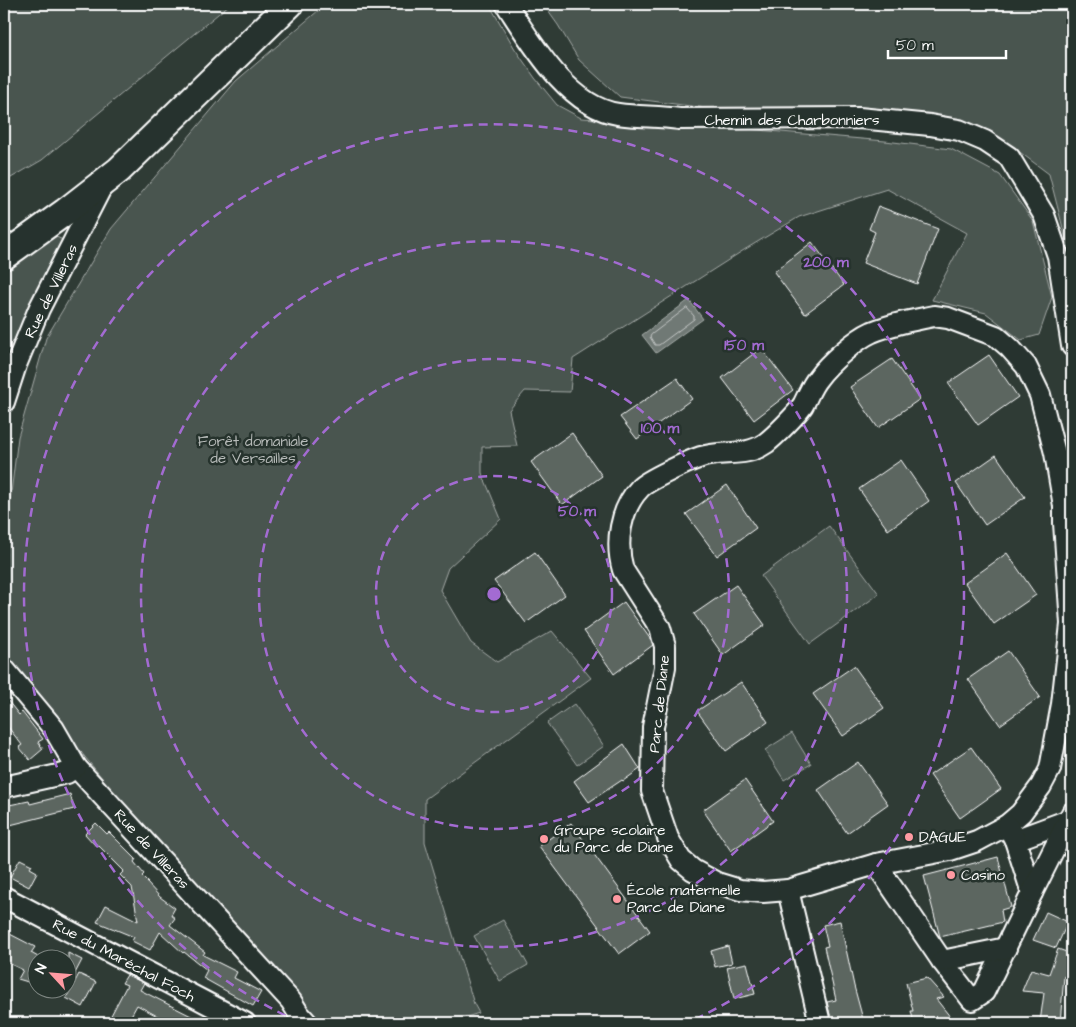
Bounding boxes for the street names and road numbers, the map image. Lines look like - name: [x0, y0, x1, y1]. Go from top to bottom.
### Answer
- street label: Chemin des Charbonniers: [705, 110, 880, 131]
- street label: Rue de Villeras: [20, 240, 83, 342]
- street label: Parc de Diane: [644, 654, 675, 754]
- street label: Rue de Villeras: [109, 805, 194, 894]
- street label: Rue du Maréchal Foch: [49, 914, 199, 1007]

